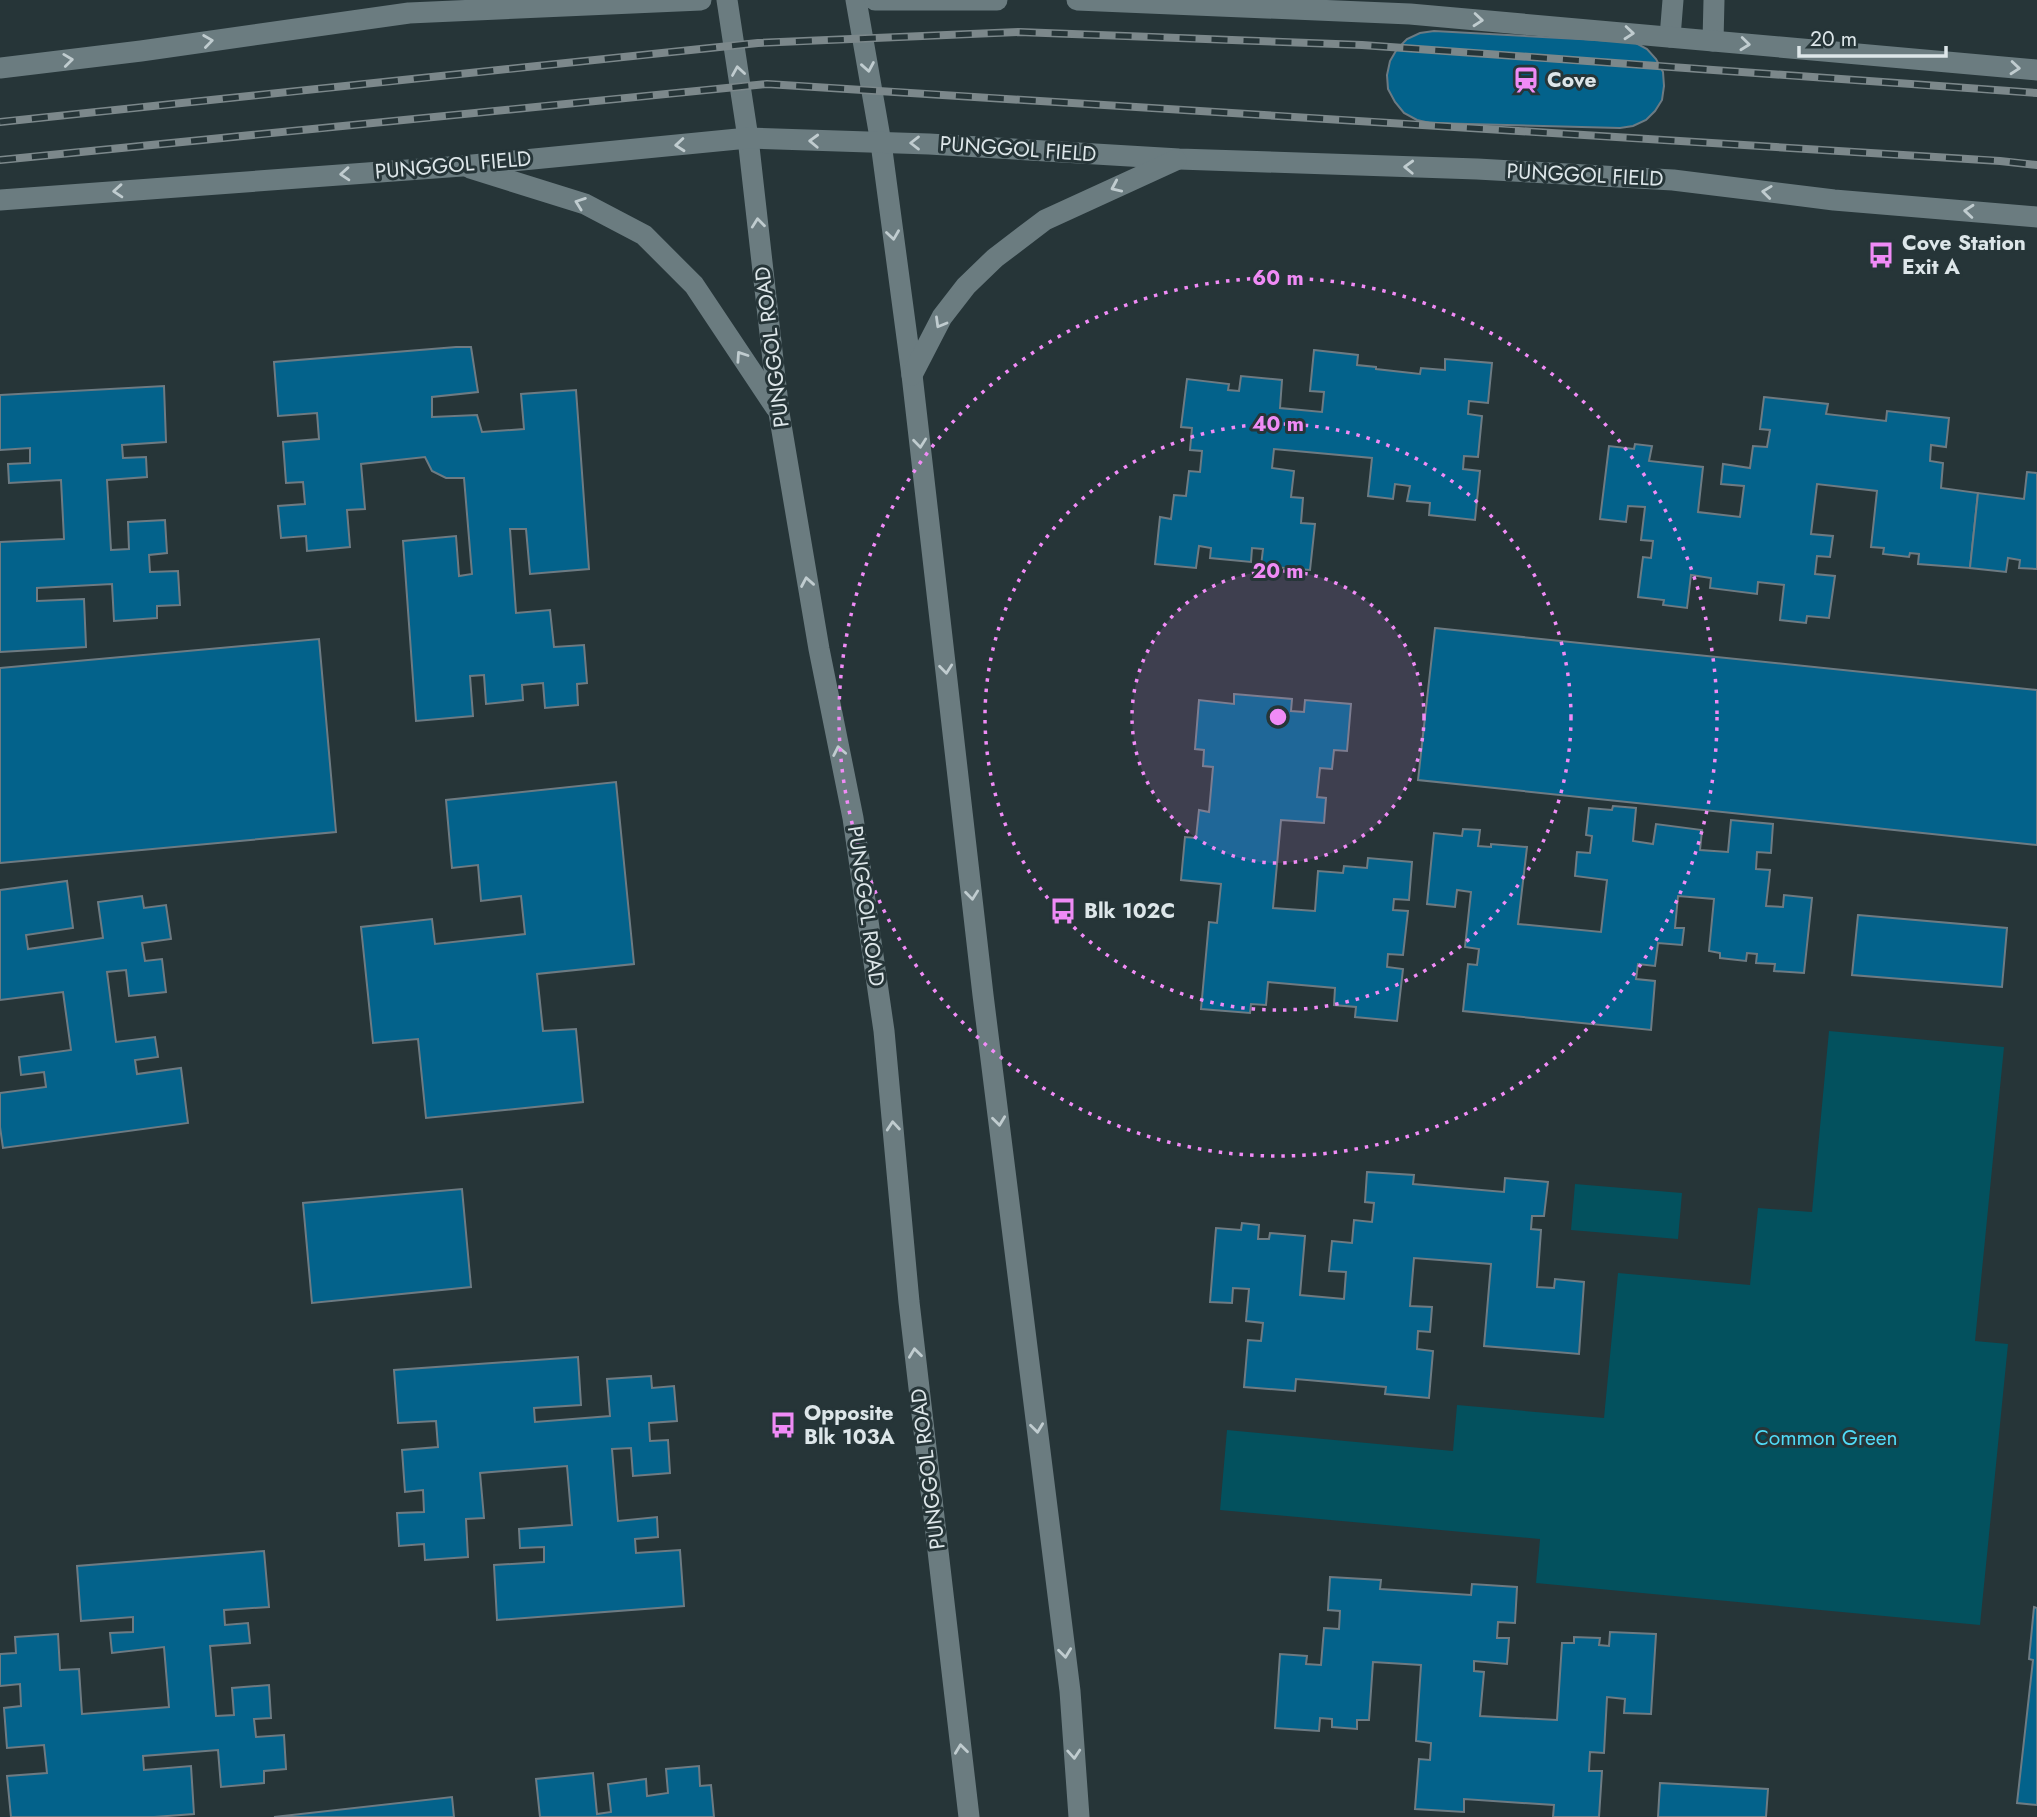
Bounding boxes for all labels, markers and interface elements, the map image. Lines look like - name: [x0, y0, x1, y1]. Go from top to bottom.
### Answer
- one-way arrow: [1473, 12, 1484, 27]
- scale bar: [1799, 14, 1946, 58]
- text: 20 m: [1810, 24, 1857, 54]
- one-way arrow: [1624, 25, 1635, 40]
- one-way arrow: [202, 34, 214, 49]
- one-way arrow: [1740, 36, 1751, 51]
- one-way arrow: [62, 52, 74, 67]
- one-way arrow: [2010, 60, 2021, 75]
- one-way arrow: [860, 61, 875, 73]
- one-way arrow: [731, 65, 746, 77]
- station icon: Cove: [1511, 65, 1541, 95]
- place label: Cove: [1547, 65, 1597, 95]
- street label: PUNGGOL FIELD: [939, 129, 1097, 169]
- one-way arrow: [809, 133, 820, 148]
- one-way arrow: [909, 136, 920, 151]
- one-way arrow: [674, 137, 685, 152]
- street label: PUNGGOL FIELD: [374, 143, 532, 187]
- street label: PUNGGOL FIELD: [1506, 156, 1664, 194]
- one-way arrow: [1403, 159, 1414, 174]
- one-way arrow: [339, 166, 350, 181]
- one-way arrow: [1111, 179, 1124, 193]
- one-way arrow: [112, 183, 123, 198]
- one-way arrow: [1761, 184, 1772, 199]
- one-way arrow: [574, 198, 586, 212]
- one-way arrow: [1963, 204, 1974, 219]
- one-way arrow: [751, 218, 766, 229]
- place label: Cove Station Exit A: [1902, 228, 2026, 282]
- one-way arrow: [885, 229, 900, 241]
- bus stop icon: Cove Station Exit A: [1866, 240, 1896, 270]
- text: 60 m: [1252, 263, 1304, 293]
- street label: PUNGGOL ROAD: [747, 265, 797, 429]
- one-way arrow: [935, 316, 948, 329]
- one-way arrow: [737, 351, 749, 364]
- text: 40 m: [1252, 409, 1304, 439]
- one-way arrow: [912, 438, 927, 449]
- text: 20 m: [1252, 556, 1304, 586]
- one-way arrow: [800, 576, 815, 588]
- one-way arrow: [938, 663, 953, 675]
- centre of rings: [1266, 705, 1290, 729]
- one-way arrow: [833, 745, 848, 757]
- street label: PUNGGOL ROAD: [840, 824, 892, 988]
- one-way arrow: [964, 889, 979, 901]
- bus stop icon: Blk 102C: [1048, 896, 1078, 926]
- place label: Blk 102C: [1084, 896, 1175, 926]
- one-way arrow: [991, 1115, 1006, 1127]
- one-way arrow: [885, 1121, 900, 1132]
- one-way arrow: [908, 1347, 923, 1358]
- street label: PUNGGOL ROAD: [903, 1387, 953, 1551]
- place label: Opposite Blk 103A: [804, 1398, 895, 1452]
- bus stop icon: Opposite Blk 103A: [768, 1410, 798, 1440]
- one-way arrow: [1030, 1422, 1045, 1434]
- park label: Common Green: [1754, 1423, 1898, 1453]
- one-way arrow: [1057, 1648, 1072, 1659]
- one-way arrow: [953, 1743, 968, 1755]
- one-way arrow: [1067, 1749, 1082, 1760]

